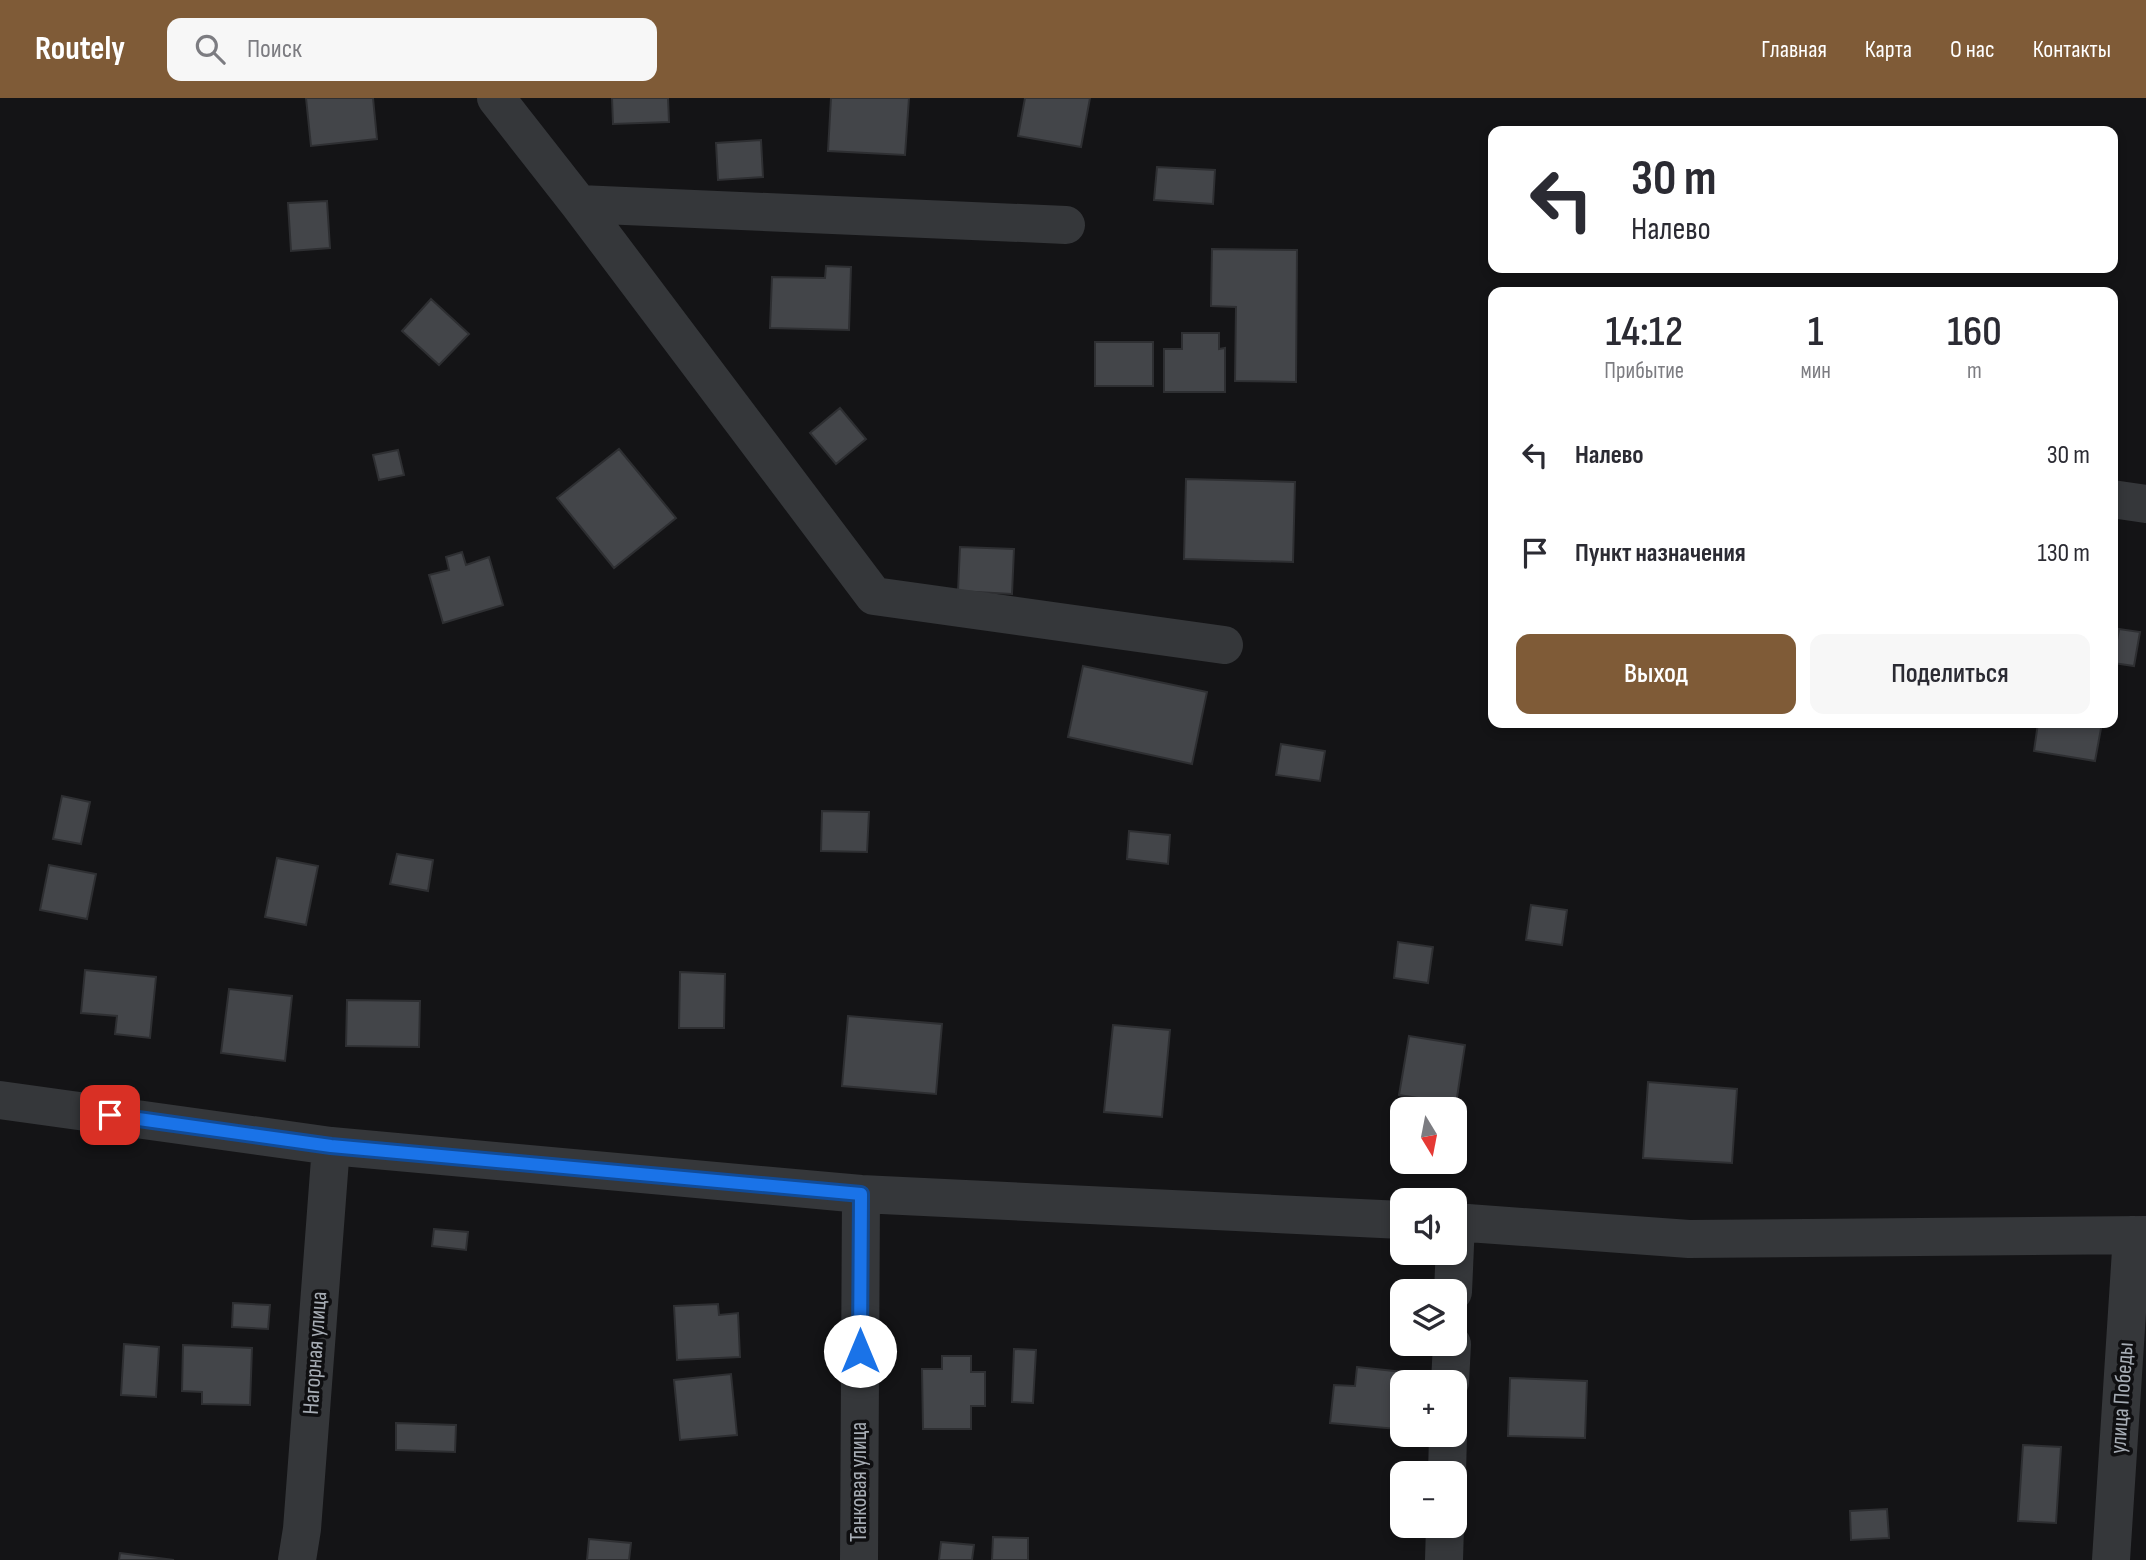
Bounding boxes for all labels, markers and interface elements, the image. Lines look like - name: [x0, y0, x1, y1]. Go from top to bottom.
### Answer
- search box: [167, 18, 657, 81]
- text: Routely: [35, 29, 125, 69]
- icon: search: [191, 30, 229, 68]
- text: Поиск: [247, 34, 302, 65]
- text: Главная: [1761, 35, 1827, 64]
- text: Карта: [1865, 35, 1912, 64]
- text: О нас: [1950, 35, 1995, 64]
- text: Контакты: [2033, 35, 2111, 64]
- text: 30 m: [1631, 150, 1716, 209]
- icon: left: [1516, 154, 1607, 245]
- text: Налево: [1631, 210, 1711, 249]
- text: 14:12: [1605, 307, 1683, 358]
- text: 1: [1808, 307, 1824, 358]
- text: 160: [1947, 307, 2002, 358]
- text: Прибытие: [1604, 357, 1684, 385]
- text: мин: [1800, 357, 1831, 385]
- text: m: [1967, 357, 1982, 385]
- icon: left: [1516, 436, 1554, 474]
- text: Налево: [1575, 440, 1644, 471]
- text: 30 m: [2047, 440, 2090, 471]
- icon: arrive: [1516, 534, 1554, 572]
- text: Пункт назначения: [1575, 538, 1746, 569]
- text: 130 m: [2038, 538, 2090, 569]
- button: Выход: [1516, 634, 1796, 714]
- button: Поделиться: [1810, 634, 2090, 714]
- pin: [80, 1085, 140, 1145]
- icon: arrive: [91, 1096, 129, 1134]
- north arrow: [1390, 1097, 1466, 1174]
- map controls: [1390, 1097, 1467, 1538]
- button: sound: [1390, 1188, 1467, 1265]
- button: layers: [1390, 1279, 1467, 1356]
- street label: Нагорная улица: [297, 1291, 333, 1415]
- position arrow: [823, 1314, 897, 1388]
- street label: улица Победы: [2104, 1341, 2140, 1455]
- button: +: [1390, 1370, 1467, 1447]
- street label: Танковая улица: [845, 1422, 873, 1542]
- button: −: [1390, 1461, 1467, 1538]

